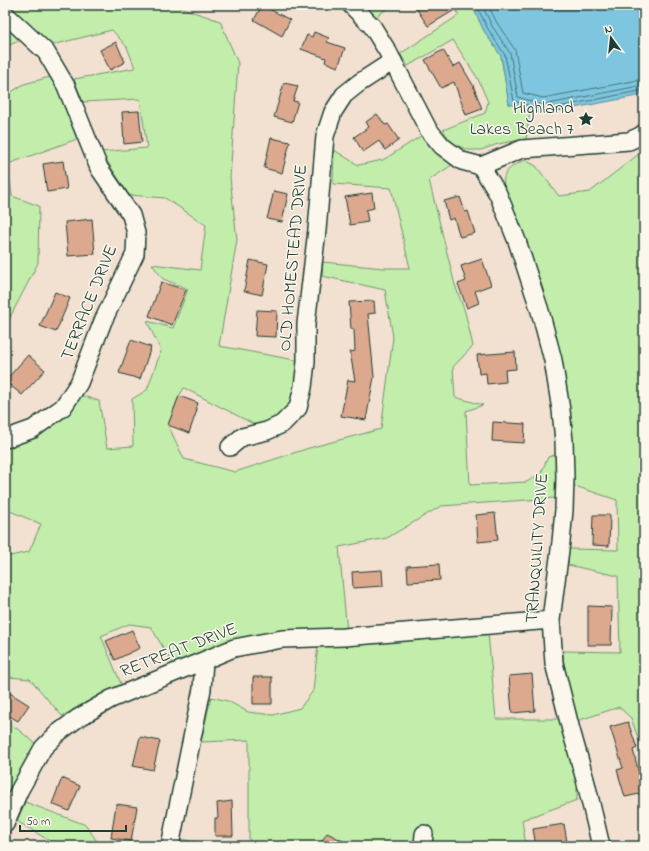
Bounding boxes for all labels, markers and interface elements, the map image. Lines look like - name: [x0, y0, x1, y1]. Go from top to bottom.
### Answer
- north arrow: [591, 18, 631, 58]
- text: N: [603, 21, 614, 38]
- place label: Highland Lakes Beach 7: [470, 96, 575, 143]
- place icon: Highland Lakes Beach 7: [577, 110, 595, 128]
- street label: OLD HOMESTEAD DRIVE: [273, 163, 315, 353]
- street label: TERRACE DRIVE: [55, 241, 125, 365]
- street label: TRANQUILITY DRIVE: [520, 472, 556, 624]
- street label: RETREAT DRIVE: [117, 617, 241, 685]
- scale bar: [20, 807, 126, 833]
- text: 50 m: [26, 813, 50, 831]

